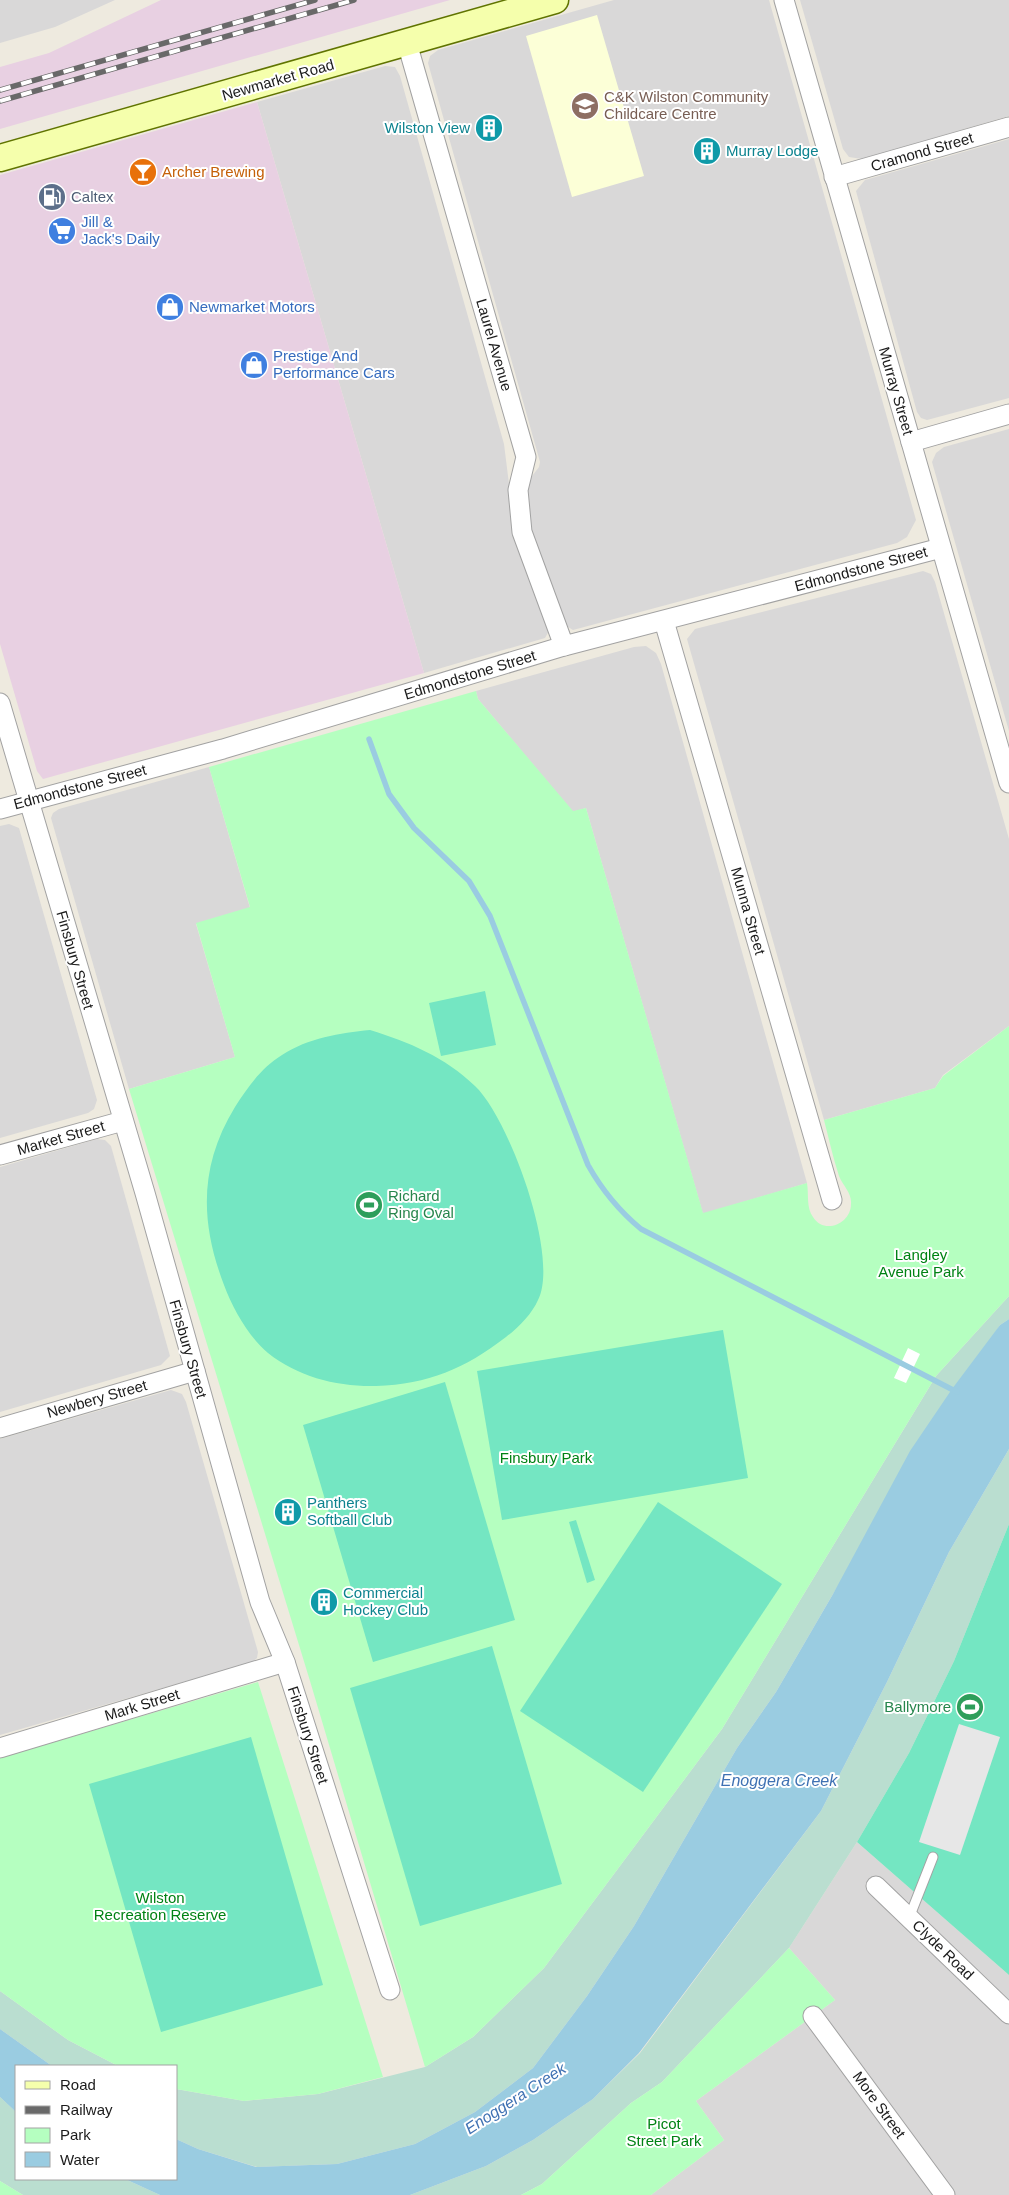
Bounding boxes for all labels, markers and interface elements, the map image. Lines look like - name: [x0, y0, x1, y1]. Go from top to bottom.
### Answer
- street label: Newmarket Road: [220, 55, 336, 104]
- place label: C&K Wilston Community Childcare Centre: [604, 88, 769, 122]
- school or university icon: C&K Wilston Community Childcare Centre: [570, 91, 600, 121]
- building icon: Wilston View: [474, 113, 504, 143]
- place label: Wilston View: [384, 119, 470, 136]
- street label: Cramond Street: [869, 129, 976, 174]
- building icon: Murray Lodge: [692, 136, 722, 166]
- place label: Murray Lodge: [726, 142, 819, 159]
- bar icon: Archer Brewing: [128, 157, 158, 187]
- place label: Archer Brewing: [162, 163, 265, 180]
- fuel station icon: Caltex: [37, 182, 67, 212]
- place label: Caltex: [71, 188, 114, 205]
- place label: Jill & Jack's Daily: [81, 213, 160, 247]
- supermarket icon: Jill & Jack's Daily: [47, 216, 77, 246]
- shop icon: Newmarket Motors: [155, 292, 185, 322]
- street label: Laurel Avenue: [473, 297, 516, 393]
- place label: Newmarket Motors: [189, 298, 315, 315]
- street label: Murray Street: [876, 345, 917, 438]
- place label: Prestige And Performance Cars: [273, 347, 395, 381]
- shop icon: Prestige And Performance Cars: [239, 350, 269, 380]
- street label: Edmondstone Street: [793, 542, 930, 594]
- street label: Edmondstone Street: [402, 646, 539, 703]
- street label: Edmondstone Street: [12, 760, 149, 812]
- street label: Munna Street: [728, 865, 769, 957]
- street label: Finsbury Street: [53, 909, 98, 1012]
- street label: Market Street: [15, 1117, 107, 1158]
- place label: Richard Ring Oval: [388, 1187, 454, 1221]
- sports icon: Richard Ring Oval: [354, 1190, 384, 1220]
- park label: Langley Avenue Park: [878, 1246, 964, 1280]
- street label: Finsbury Street: [166, 1298, 211, 1401]
- street label: Newbery Street: [45, 1376, 150, 1421]
- park label: Finsbury Park: [500, 1449, 593, 1466]
- place label: Panthers Softball Club: [307, 1494, 392, 1528]
- building icon: Panthers Softball Club: [273, 1497, 303, 1527]
- place label: Commercial Hockey Club: [343, 1584, 428, 1618]
- building icon: Commercial Hockey Club: [309, 1587, 339, 1617]
- street label: Finsbury Street: [285, 1684, 333, 1787]
- street label: Mark Street: [102, 1685, 182, 1724]
- sports icon: Ballymore: [955, 1692, 985, 1722]
- place label: Ballymore: [884, 1698, 951, 1715]
- water label: Enoggera Creek: [721, 1772, 838, 1789]
- park label: Wilston Recreation Reserve: [94, 1889, 226, 1923]
- street label: Clyde Road: [909, 1916, 977, 1983]
- water label: Enoggera Creek: [462, 2059, 570, 2137]
- legend: [15, 2065, 178, 2180]
- street label: More Street: [849, 2068, 910, 2142]
- text: Road: [60, 2076, 96, 2093]
- text: Railway: [60, 2101, 113, 2118]
- park label: Picot Street Park: [626, 2115, 702, 2149]
- text: Park: [60, 2126, 91, 2143]
- text: Water: [60, 2151, 99, 2168]

